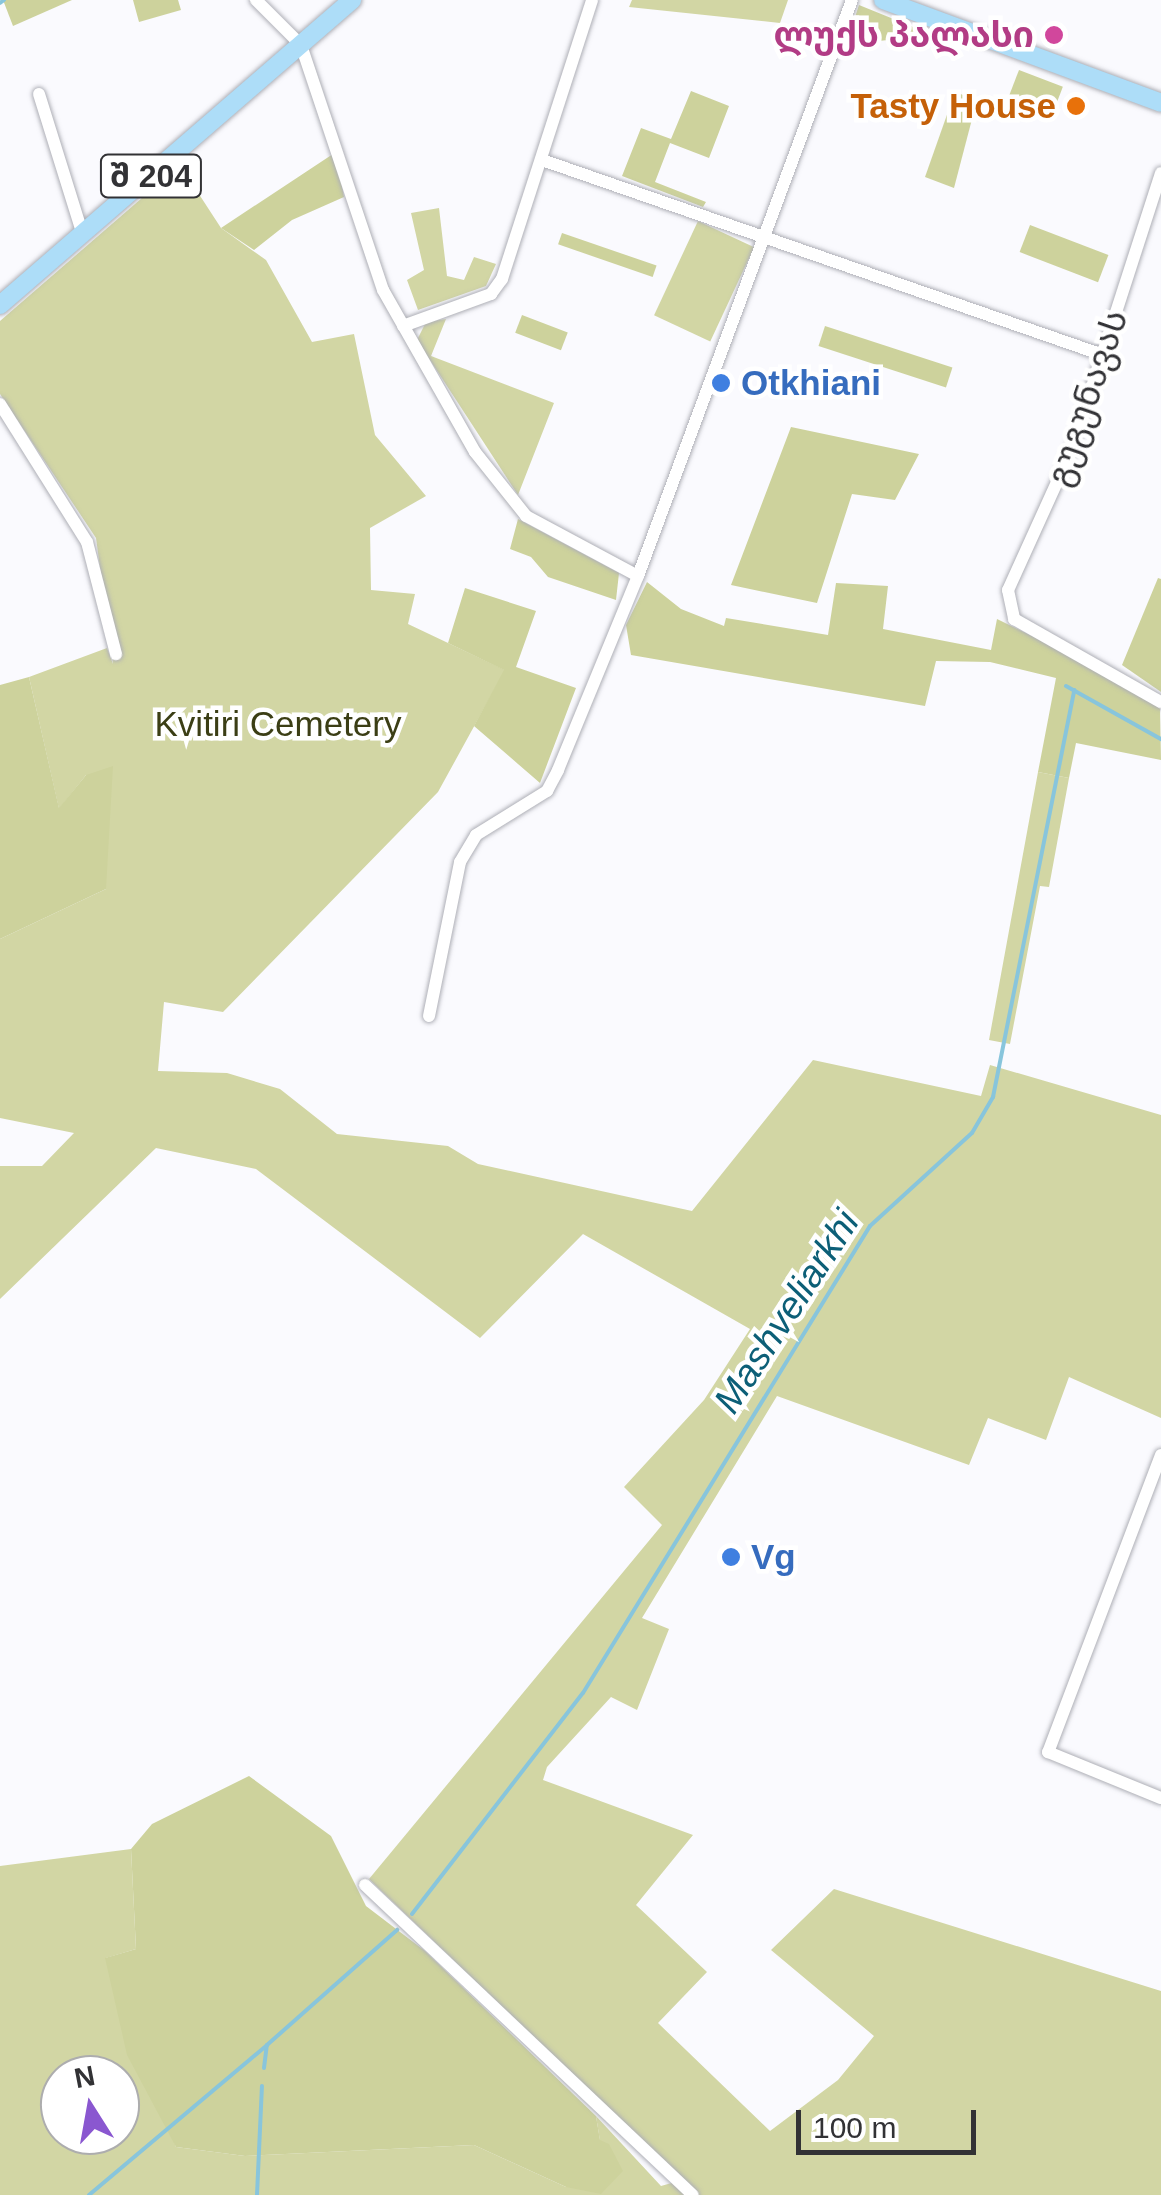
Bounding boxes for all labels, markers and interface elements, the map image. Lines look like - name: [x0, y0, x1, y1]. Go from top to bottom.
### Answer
- place label: ლუქს პალასი: [773, 14, 1034, 56]
- marker: ლუქს პალასი: [1043, 24, 1065, 46]
- place label: Tasty House: [850, 85, 1056, 127]
- marker: Tasty House: [1065, 95, 1087, 117]
- road number: შ 204: [98, 149, 204, 203]
- street label: გუგუნავას: [1037, 304, 1137, 492]
- place label: Otkhiani: [741, 362, 881, 404]
- marker: Otkhiani: [710, 372, 732, 394]
- park label: Kvitiri Cemetery: [155, 703, 401, 745]
- water label: Mashveliarkhi: [705, 1202, 869, 1422]
- place label: Vg: [751, 1536, 796, 1578]
- marker: Vg: [720, 1546, 742, 1568]
- north arrow: [40, 2055, 140, 2155]
- text: N: [72, 2060, 97, 2094]
- scale bar: [801, 2090, 981, 2152]
- text: 100 m: [813, 2111, 896, 2144]

